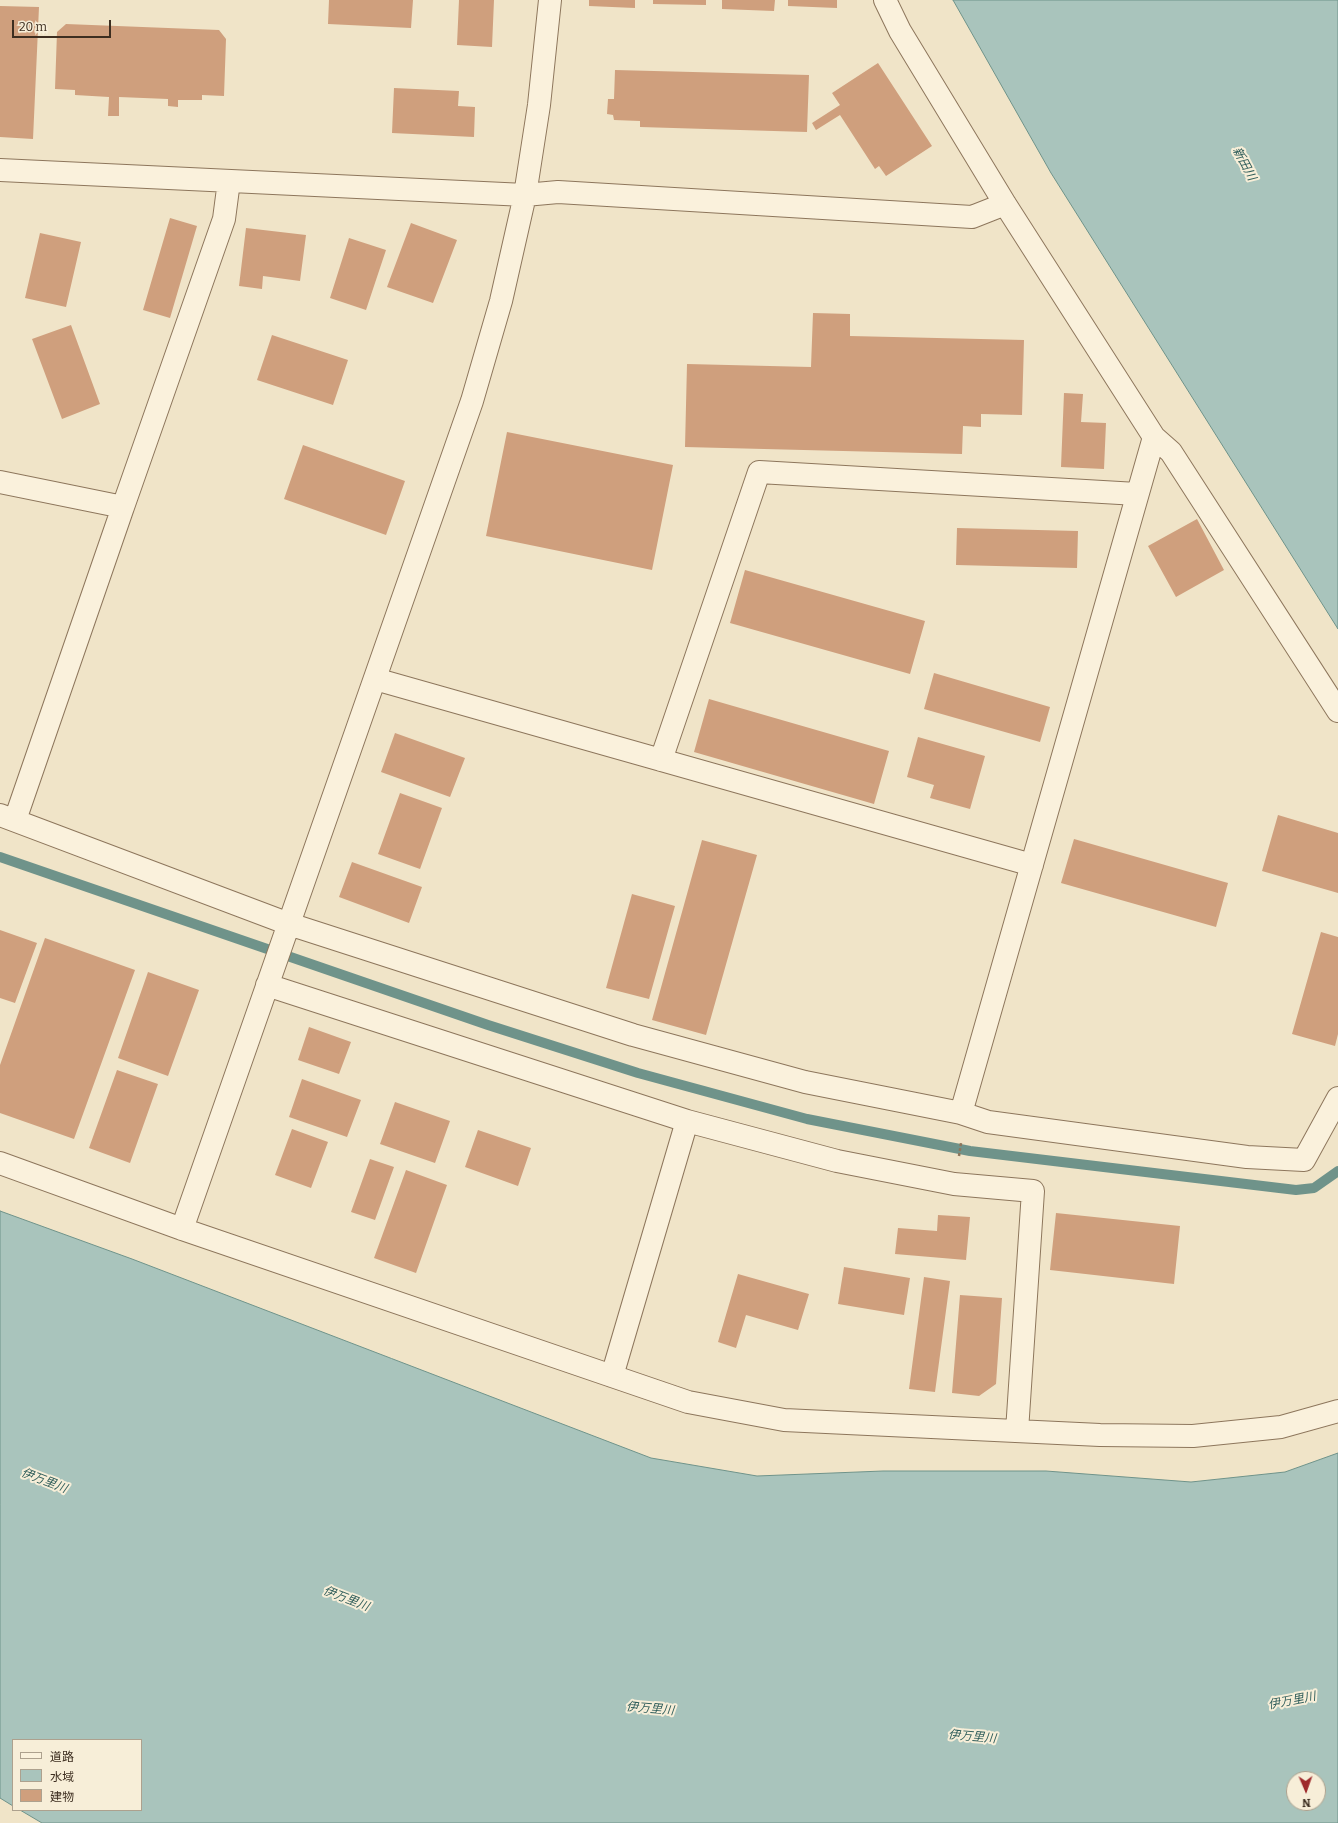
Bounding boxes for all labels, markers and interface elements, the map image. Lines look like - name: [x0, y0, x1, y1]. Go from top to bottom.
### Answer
- scale bar: [14, 12, 113, 38]
- text: 20 m: [19, 20, 47, 34]
- water label: 新田川: [1229, 145, 1259, 183]
- water label: 伊万里川: [19, 1466, 69, 1496]
- water label: 伊万里川: [321, 1584, 371, 1614]
- water label: 伊万里川: [1267, 1689, 1317, 1713]
- water label: 伊万里川: [625, 1700, 675, 1718]
- water label: 伊万里川: [947, 1728, 997, 1746]
- legend: [12, 1739, 142, 1811]
- text: 道路: [50, 1750, 74, 1764]
- text: 水域: [50, 1770, 74, 1784]
- north arrow: [1286, 1771, 1326, 1811]
- text: 建物: [50, 1790, 74, 1804]
- text: N: [1302, 1796, 1311, 1809]

